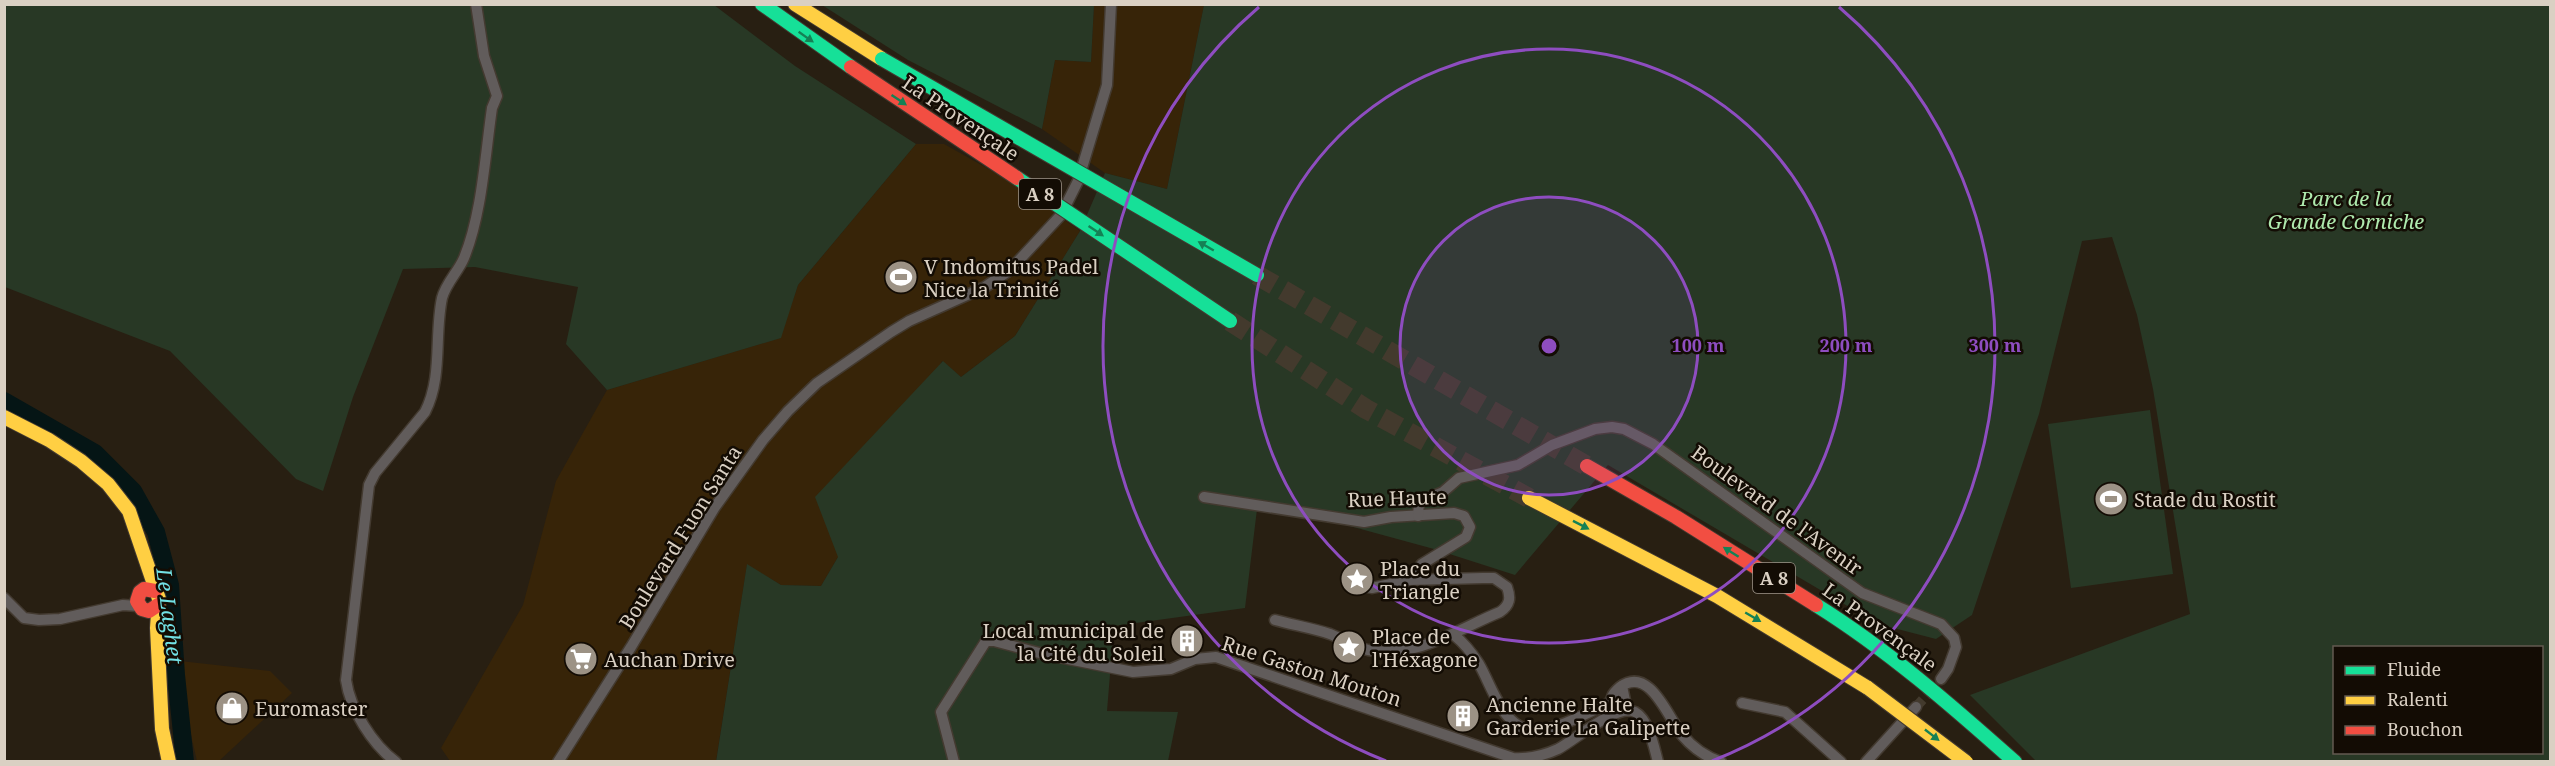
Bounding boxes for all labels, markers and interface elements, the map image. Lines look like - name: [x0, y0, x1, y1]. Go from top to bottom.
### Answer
- one-way arrow: [798, 31, 814, 42]
- street label: La Provençale: [897, 69, 1025, 167]
- one-way arrow: [891, 94, 907, 106]
- road number: A 8: [1019, 179, 1061, 209]
- park label: Parc de la Grande Corniche: [2268, 185, 2424, 235]
- one-way arrow: [1088, 226, 1105, 237]
- one-way arrow: [1198, 240, 1214, 251]
- place label: V Indomitus Padel Nice la Trinité: [924, 253, 1099, 303]
- sports icon: V Indomitus Padel Nice la Trinité: [883, 259, 919, 295]
- text: 100 m: [1672, 333, 1725, 357]
- text: 200 m: [1820, 333, 1873, 357]
- text: 300 m: [1969, 333, 2022, 357]
- centre of rings: [1539, 336, 1559, 356]
- street label: Boulevard de l'Avenir: [1686, 439, 1868, 582]
- street label: Boulevard Fuon Santa: [613, 440, 747, 634]
- sports icon: Stade du Rostit: [2093, 481, 2129, 517]
- street label: Rue Haute: [1347, 483, 1447, 513]
- place label: Stade du Rostit: [2134, 486, 2276, 513]
- one-way arrow: [1573, 520, 1590, 530]
- one-way arrow: [1723, 546, 1739, 557]
- place label: Place du Triangle: [1380, 555, 1461, 605]
- place icon: Place du Triangle: [1339, 561, 1375, 597]
- road number: A 8: [1753, 563, 1795, 593]
- water label: Le Laghet: [150, 565, 190, 666]
- street label: La Provençale: [1817, 576, 1943, 678]
- one-way arrow: [1745, 611, 1761, 622]
- place label: Local municipal de la Cité du Soleil: [982, 617, 1164, 667]
- building icon: Local municipal de la Cité du Soleil: [1169, 623, 1205, 659]
- place label: Place de l'Héxagone: [1372, 623, 1478, 673]
- street label: Rue Gaston Mouton: [1219, 629, 1405, 713]
- place icon: Place de l'Héxagone: [1331, 629, 1367, 665]
- supermarket icon: Auchan Drive: [563, 641, 599, 677]
- place label: Auchan Drive: [604, 646, 735, 673]
- legend: [2333, 646, 2543, 754]
- text: Fluide: [2387, 657, 2441, 681]
- text: Ralenti: [2387, 687, 2448, 711]
- shop icon: Euromaster: [214, 690, 250, 726]
- place label: Ancienne Halte Garderie La Galipette: [1486, 691, 1690, 741]
- place label: Euromaster: [255, 695, 368, 722]
- building icon: Ancienne Halte Garderie La Galipette: [1445, 698, 1481, 734]
- text: Bouchon: [2387, 717, 2463, 741]
- one-way arrow: [1924, 728, 1940, 741]

